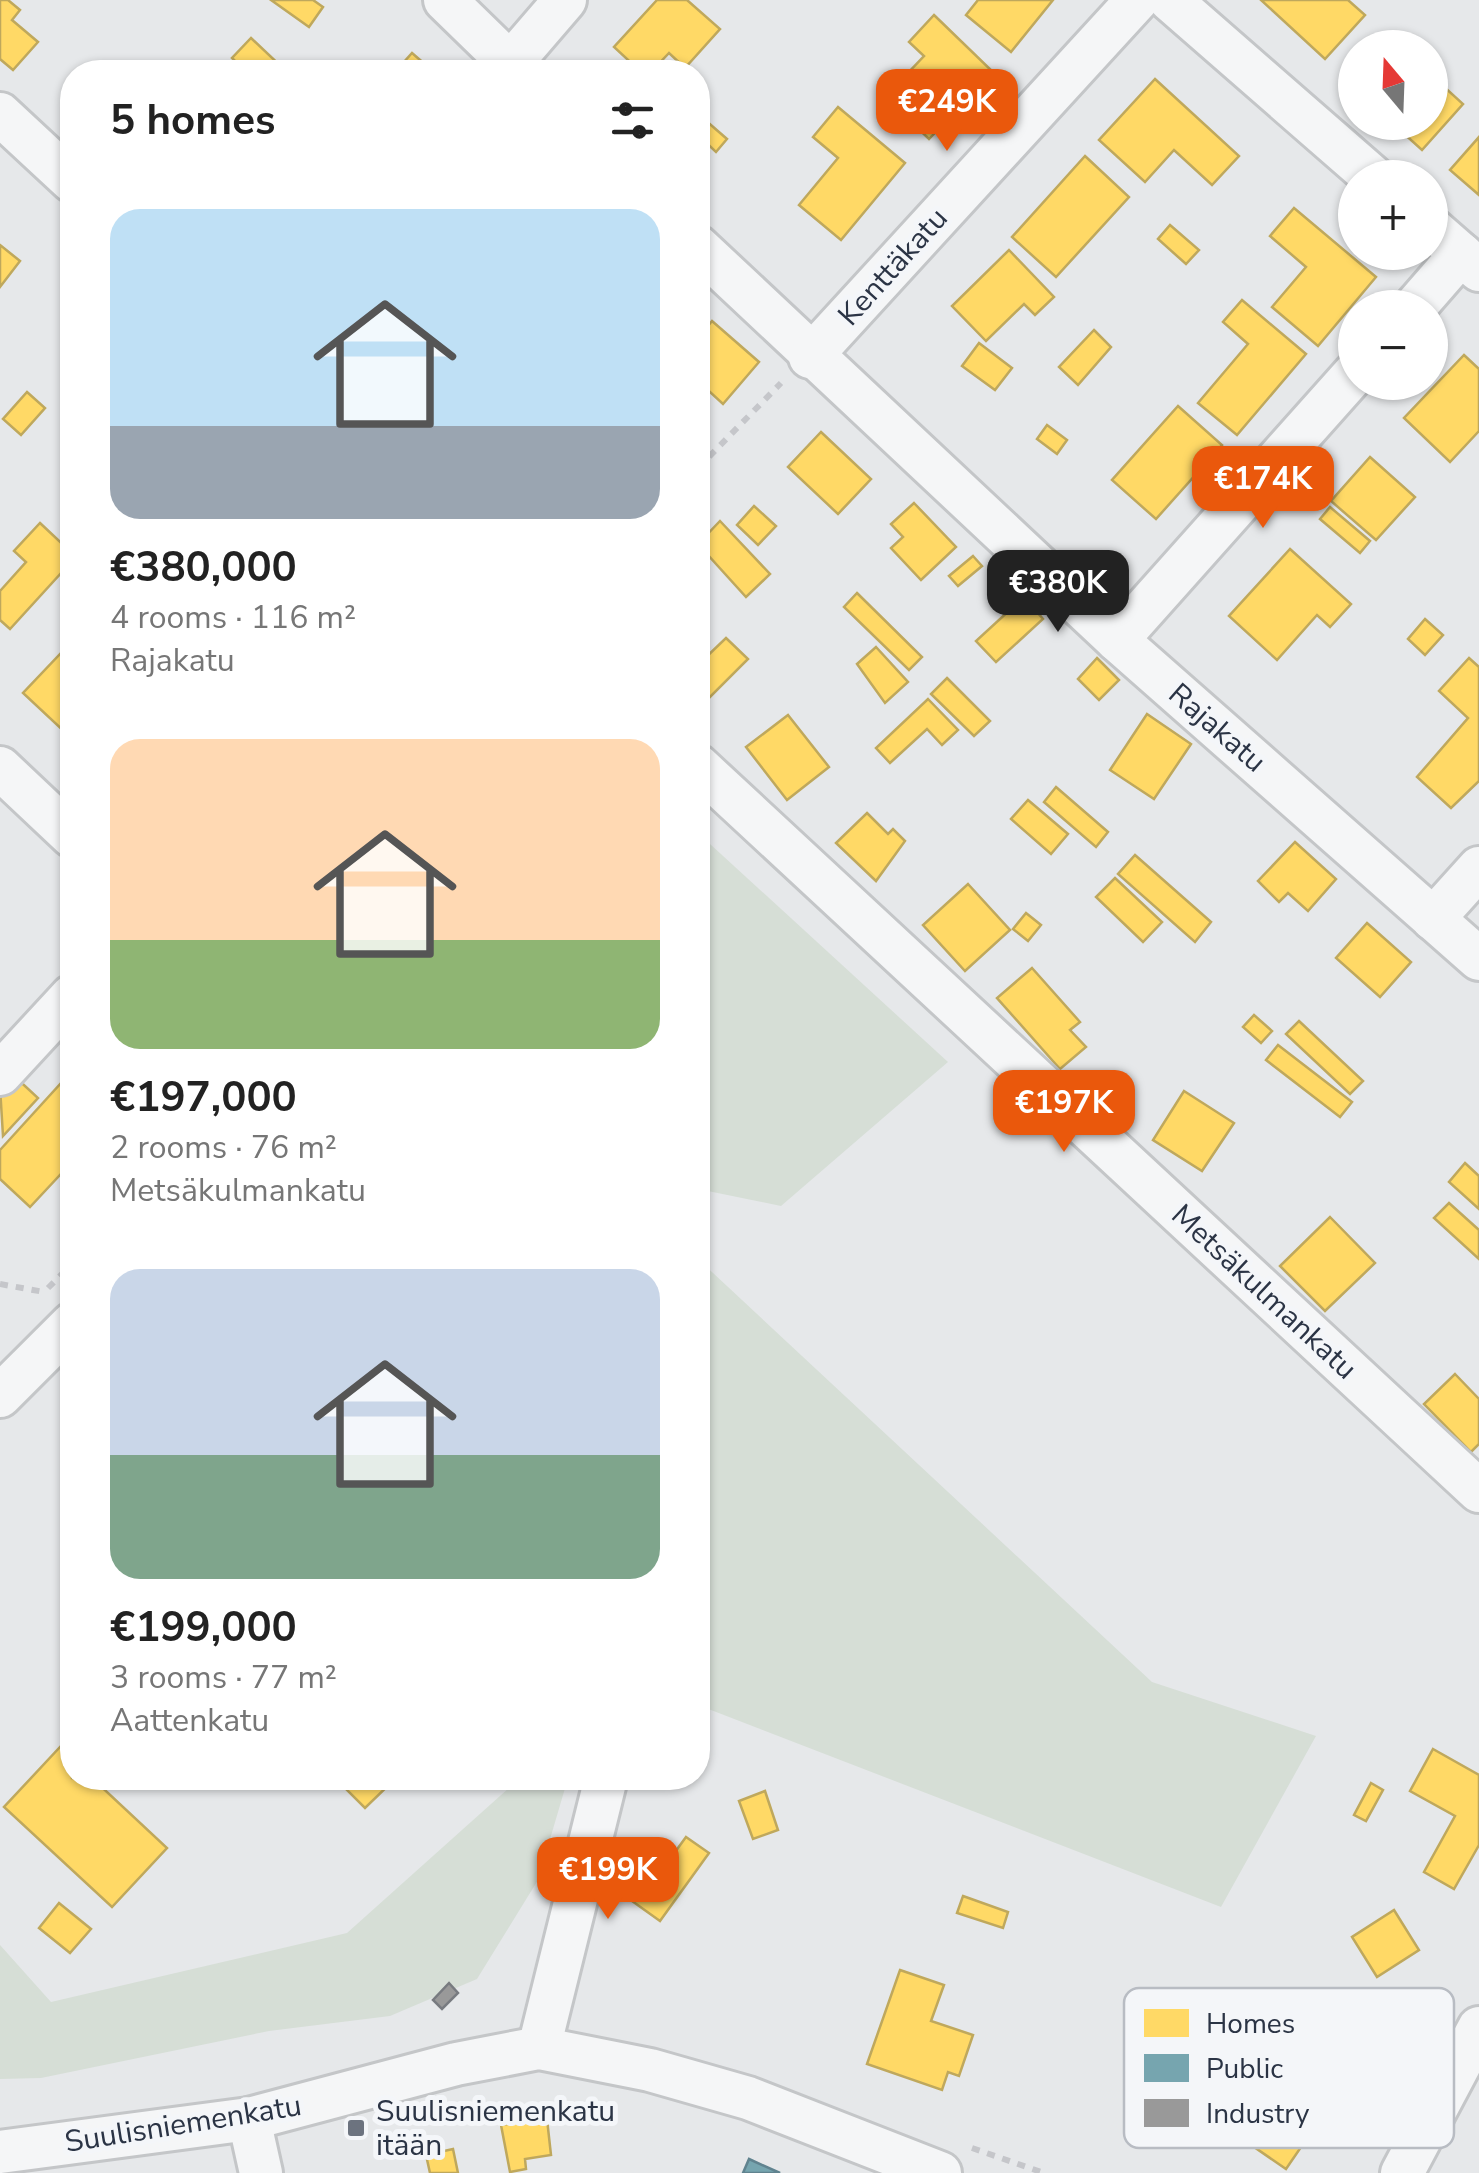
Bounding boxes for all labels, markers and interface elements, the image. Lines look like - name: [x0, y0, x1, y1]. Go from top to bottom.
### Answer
- north arrow: [1338, 30, 1448, 140]
- map controls: [1338, 30, 1448, 400]
- pin: €249K: [877, 69, 1017, 154]
- text: €249K: [898, 80, 996, 123]
- text: 5 homes: [110, 92, 275, 149]
- icon: filters: [605, 93, 660, 148]
- button: +: [1338, 160, 1448, 270]
- street label: Kenttäkatu: [829, 199, 957, 335]
- icon: home: [295, 274, 475, 454]
- button: −: [1338, 290, 1448, 400]
- pin: €174K: [1193, 446, 1333, 531]
- text: €174K: [1214, 457, 1312, 500]
- text: €380,000: [110, 539, 297, 596]
- pin: €380K: [988, 550, 1128, 635]
- text: €380K: [1009, 561, 1107, 604]
- text: 4 rooms · 116 m²: [110, 596, 356, 639]
- text: Rajakatu: [110, 639, 235, 682]
- street label: Rajakatu: [1159, 674, 1275, 782]
- icon: home: [295, 804, 475, 984]
- text: €197,000: [110, 1069, 297, 1126]
- pin: €197K: [994, 1070, 1134, 1155]
- text: €197K: [1015, 1081, 1113, 1124]
- text: 2 rooms · 76 m²: [110, 1126, 337, 1169]
- text: Metsäkulmankatu: [110, 1169, 366, 1212]
- street label: Metsäkulmankatu: [1162, 1195, 1366, 1389]
- icon: home: [295, 1334, 475, 1514]
- text: €199,000: [110, 1599, 297, 1656]
- text: 3 rooms · 77 m²: [110, 1656, 337, 1699]
- text: Aattenkatu: [110, 1699, 269, 1742]
- pin: €199K: [538, 1837, 678, 1922]
- text: €199K: [559, 1848, 657, 1891]
- legend: [1124, 1988, 1454, 2148]
- text: Homes: [1206, 2005, 1295, 2043]
- text: Public: [1206, 2050, 1283, 2088]
- street label: Suulisniemenkatu: [62, 2085, 304, 2163]
- place label: Suulisniemenkatu itään: [376, 2091, 615, 2166]
- text: Industry: [1206, 2095, 1310, 2133]
- marker: Suulisniemenkatu itään: [345, 2117, 367, 2139]

